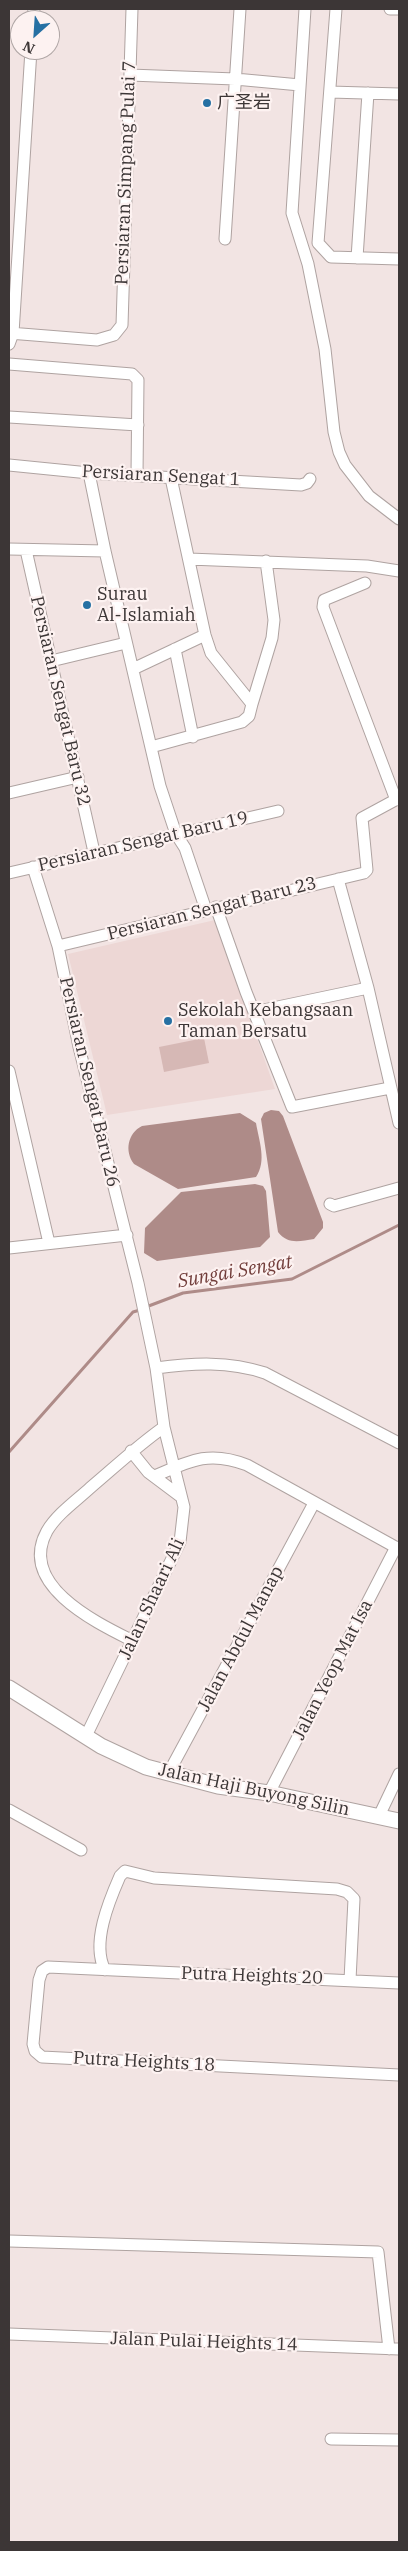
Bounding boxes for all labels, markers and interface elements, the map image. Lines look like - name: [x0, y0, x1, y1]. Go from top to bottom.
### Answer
- north arrow: [10, 10, 60, 60]
- text: N: [20, 37, 38, 58]
- street label: Persiaran Simpang Pulai 7: [111, 60, 141, 286]
- place label: 广圣岩: [217, 92, 271, 114]
- marker: 广圣岩: [201, 97, 213, 109]
- street label: Persiaran Sengat 1: [81, 461, 241, 491]
- place label: Surau Al-Islamiah: [97, 584, 196, 626]
- street label: Persiaran Sengat Baru 32: [25, 594, 95, 808]
- marker: Surau Al-Islamiah: [81, 599, 93, 611]
- street label: Persiaran Sengat Baru 19: [36, 807, 250, 877]
- street label: Persiaran Sengat Baru 23: [105, 873, 319, 945]
- street label: Persiaran Sengat Baru 26: [54, 975, 124, 1189]
- place label: Sekolah Kebangsaan Taman Bersatu: [178, 1000, 353, 1042]
- marker: Sekolah Kebangsaan Taman Bersatu: [162, 1015, 174, 1027]
- water label: Sungai Sengat: [176, 1251, 294, 1293]
- street label: Jalan Shaari Ali: [114, 1535, 190, 1663]
- street label: Jalan Abdul Manap: [194, 1563, 288, 1715]
- street label: Jalan Yeop Mat Isa: [288, 1596, 378, 1744]
- street label: Jalan Haji Buyong Silin: [156, 1759, 352, 1821]
- street label: Putra Heights 20: [181, 1963, 323, 1989]
- street label: Putra Heights 18: [72, 2047, 216, 2077]
- street label: Jalan Pulai Heights 14: [110, 2328, 298, 2356]

